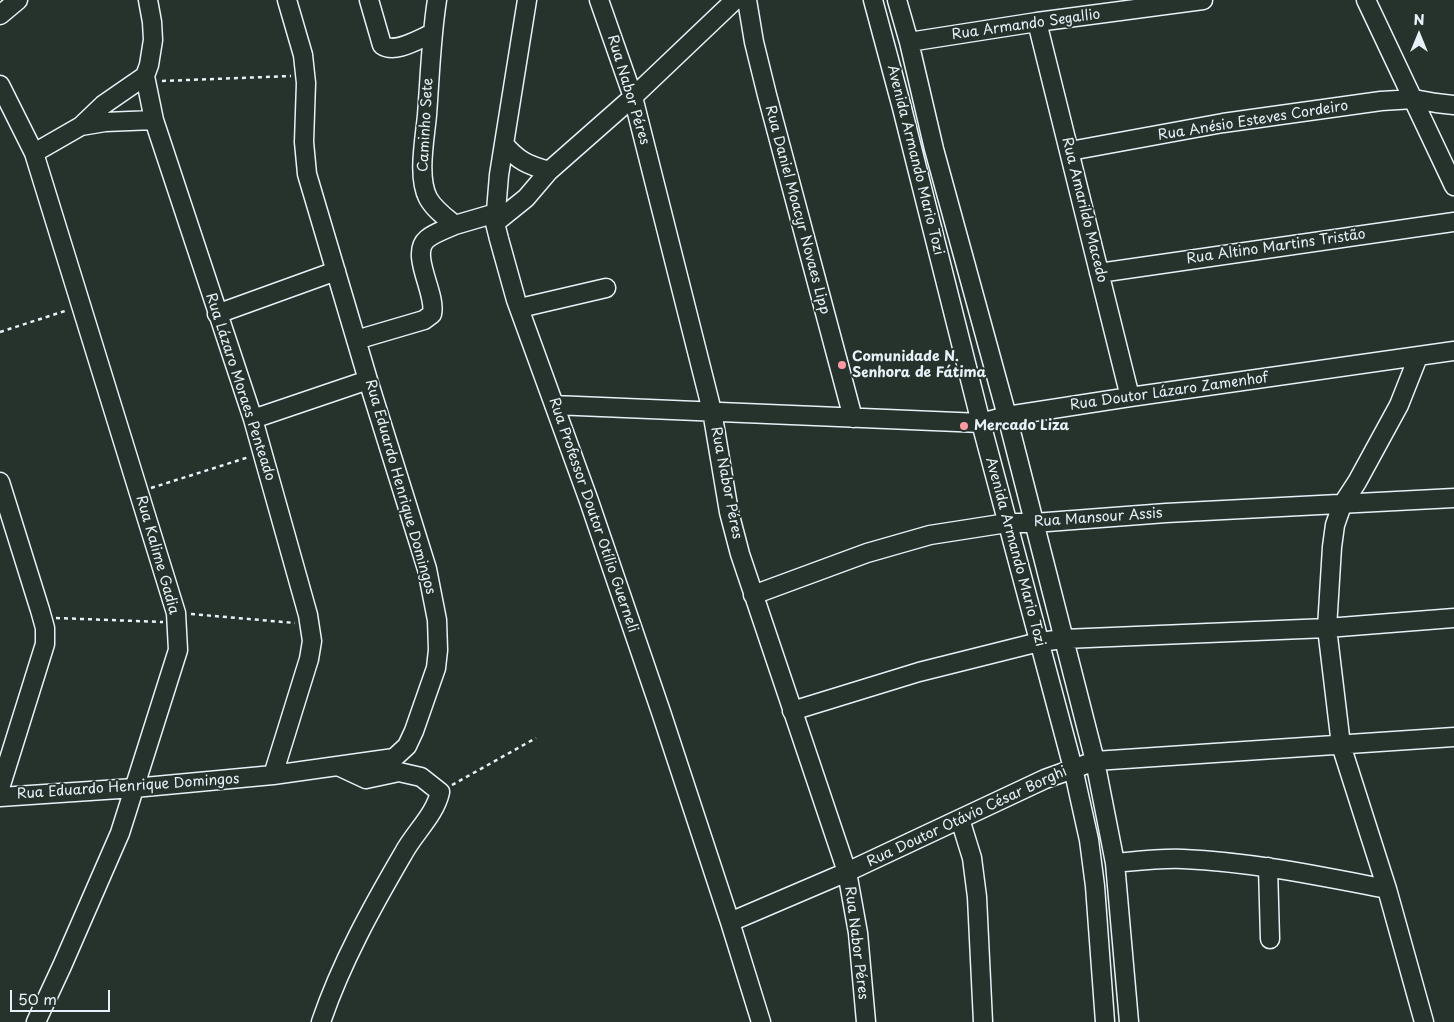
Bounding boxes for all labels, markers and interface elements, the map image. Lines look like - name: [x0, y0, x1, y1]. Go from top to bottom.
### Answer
- street label: Rua Armando Segallio: [951, 6, 1101, 44]
- text: N: [1413, 9, 1425, 30]
- north arrow: [1394, 10, 1444, 60]
- street label: Rua Nabor Péres: [603, 33, 653, 147]
- street label: Avenida Armando Mario Tozi: [883, 63, 947, 257]
- street label: Caminho Sete: [415, 77, 437, 173]
- street label: Rua Anésio Esteves Cordeiro: [1157, 98, 1349, 144]
- street label: Rua Daniel Moacyr Novaes Lipp: [761, 104, 833, 316]
- street label: Rua Amarildo Macedo: [1058, 136, 1110, 284]
- street label: Rua Altino Martins Tristão: [1185, 226, 1367, 268]
- street label: Rua Lázaro Moraes Penteado: [202, 291, 278, 483]
- place label: Comunidade N. Senhora de Fátima: [852, 349, 986, 382]
- marker: Comunidade N. Senhora de Fátima: [836, 359, 848, 371]
- street label: Rua Doutor Lázaro Zamenhof: [1069, 370, 1269, 414]
- street label: Rua Eduardo Henrique Domingos: [361, 378, 439, 596]
- street label: Rua Professor Doutor Otílio Guerneli: [545, 395, 641, 635]
- place label: Mercado Liza: [974, 418, 1069, 434]
- marker: Mercado Liza: [958, 420, 970, 432]
- street label: Rua Nabor Péres: [707, 425, 745, 541]
- street label: Avenida Armando Mario Tozi: [982, 455, 1048, 649]
- street label: Rua Kalime Gadia: [132, 494, 182, 616]
- street label: Rua Mansour Assis: [1033, 505, 1163, 531]
- street label: Rua Doutor Otávio César Borghi: [864, 763, 1070, 871]
- street label: Rua Eduardo Henrique Domingos: [16, 771, 240, 803]
- street label: Rua Nabor Péres: [841, 885, 871, 1001]
- scale bar: [12, 980, 112, 1012]
- text: 50 m: [18, 987, 57, 1010]

